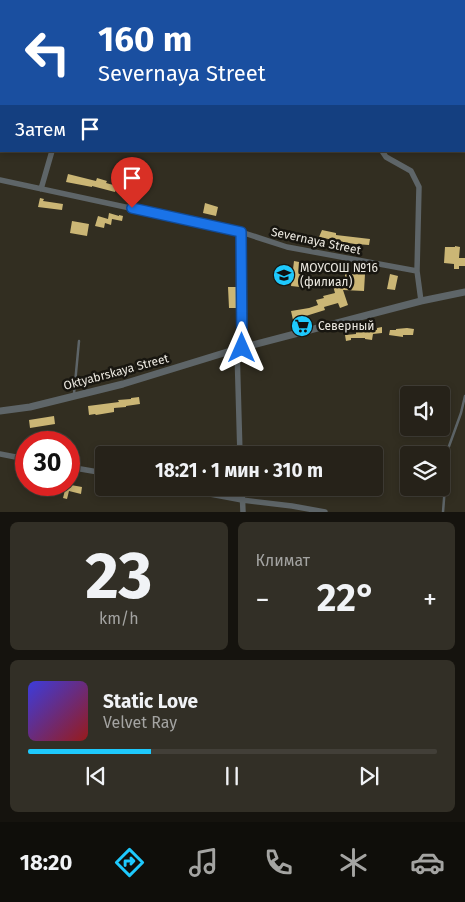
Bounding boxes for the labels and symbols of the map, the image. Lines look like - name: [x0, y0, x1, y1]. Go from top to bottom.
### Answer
- pin: [111, 157, 153, 208]
- street label: Severnaya Street: [270, 225, 363, 257]
- place label: МОУСОШ №16 (филиал): [300, 261, 378, 289]
- school or university icon: МОУСОШ №16 (филиал): [272, 263, 296, 287]
- supermarket icon: Северный: [290, 314, 314, 338]
- place label: Северный: [318, 319, 375, 333]
- position arrow: [215, 321, 267, 373]
- street label: Oktyabrskaya Street: [62, 351, 171, 393]
- speed limit sign: 30: [15, 431, 80, 496]

